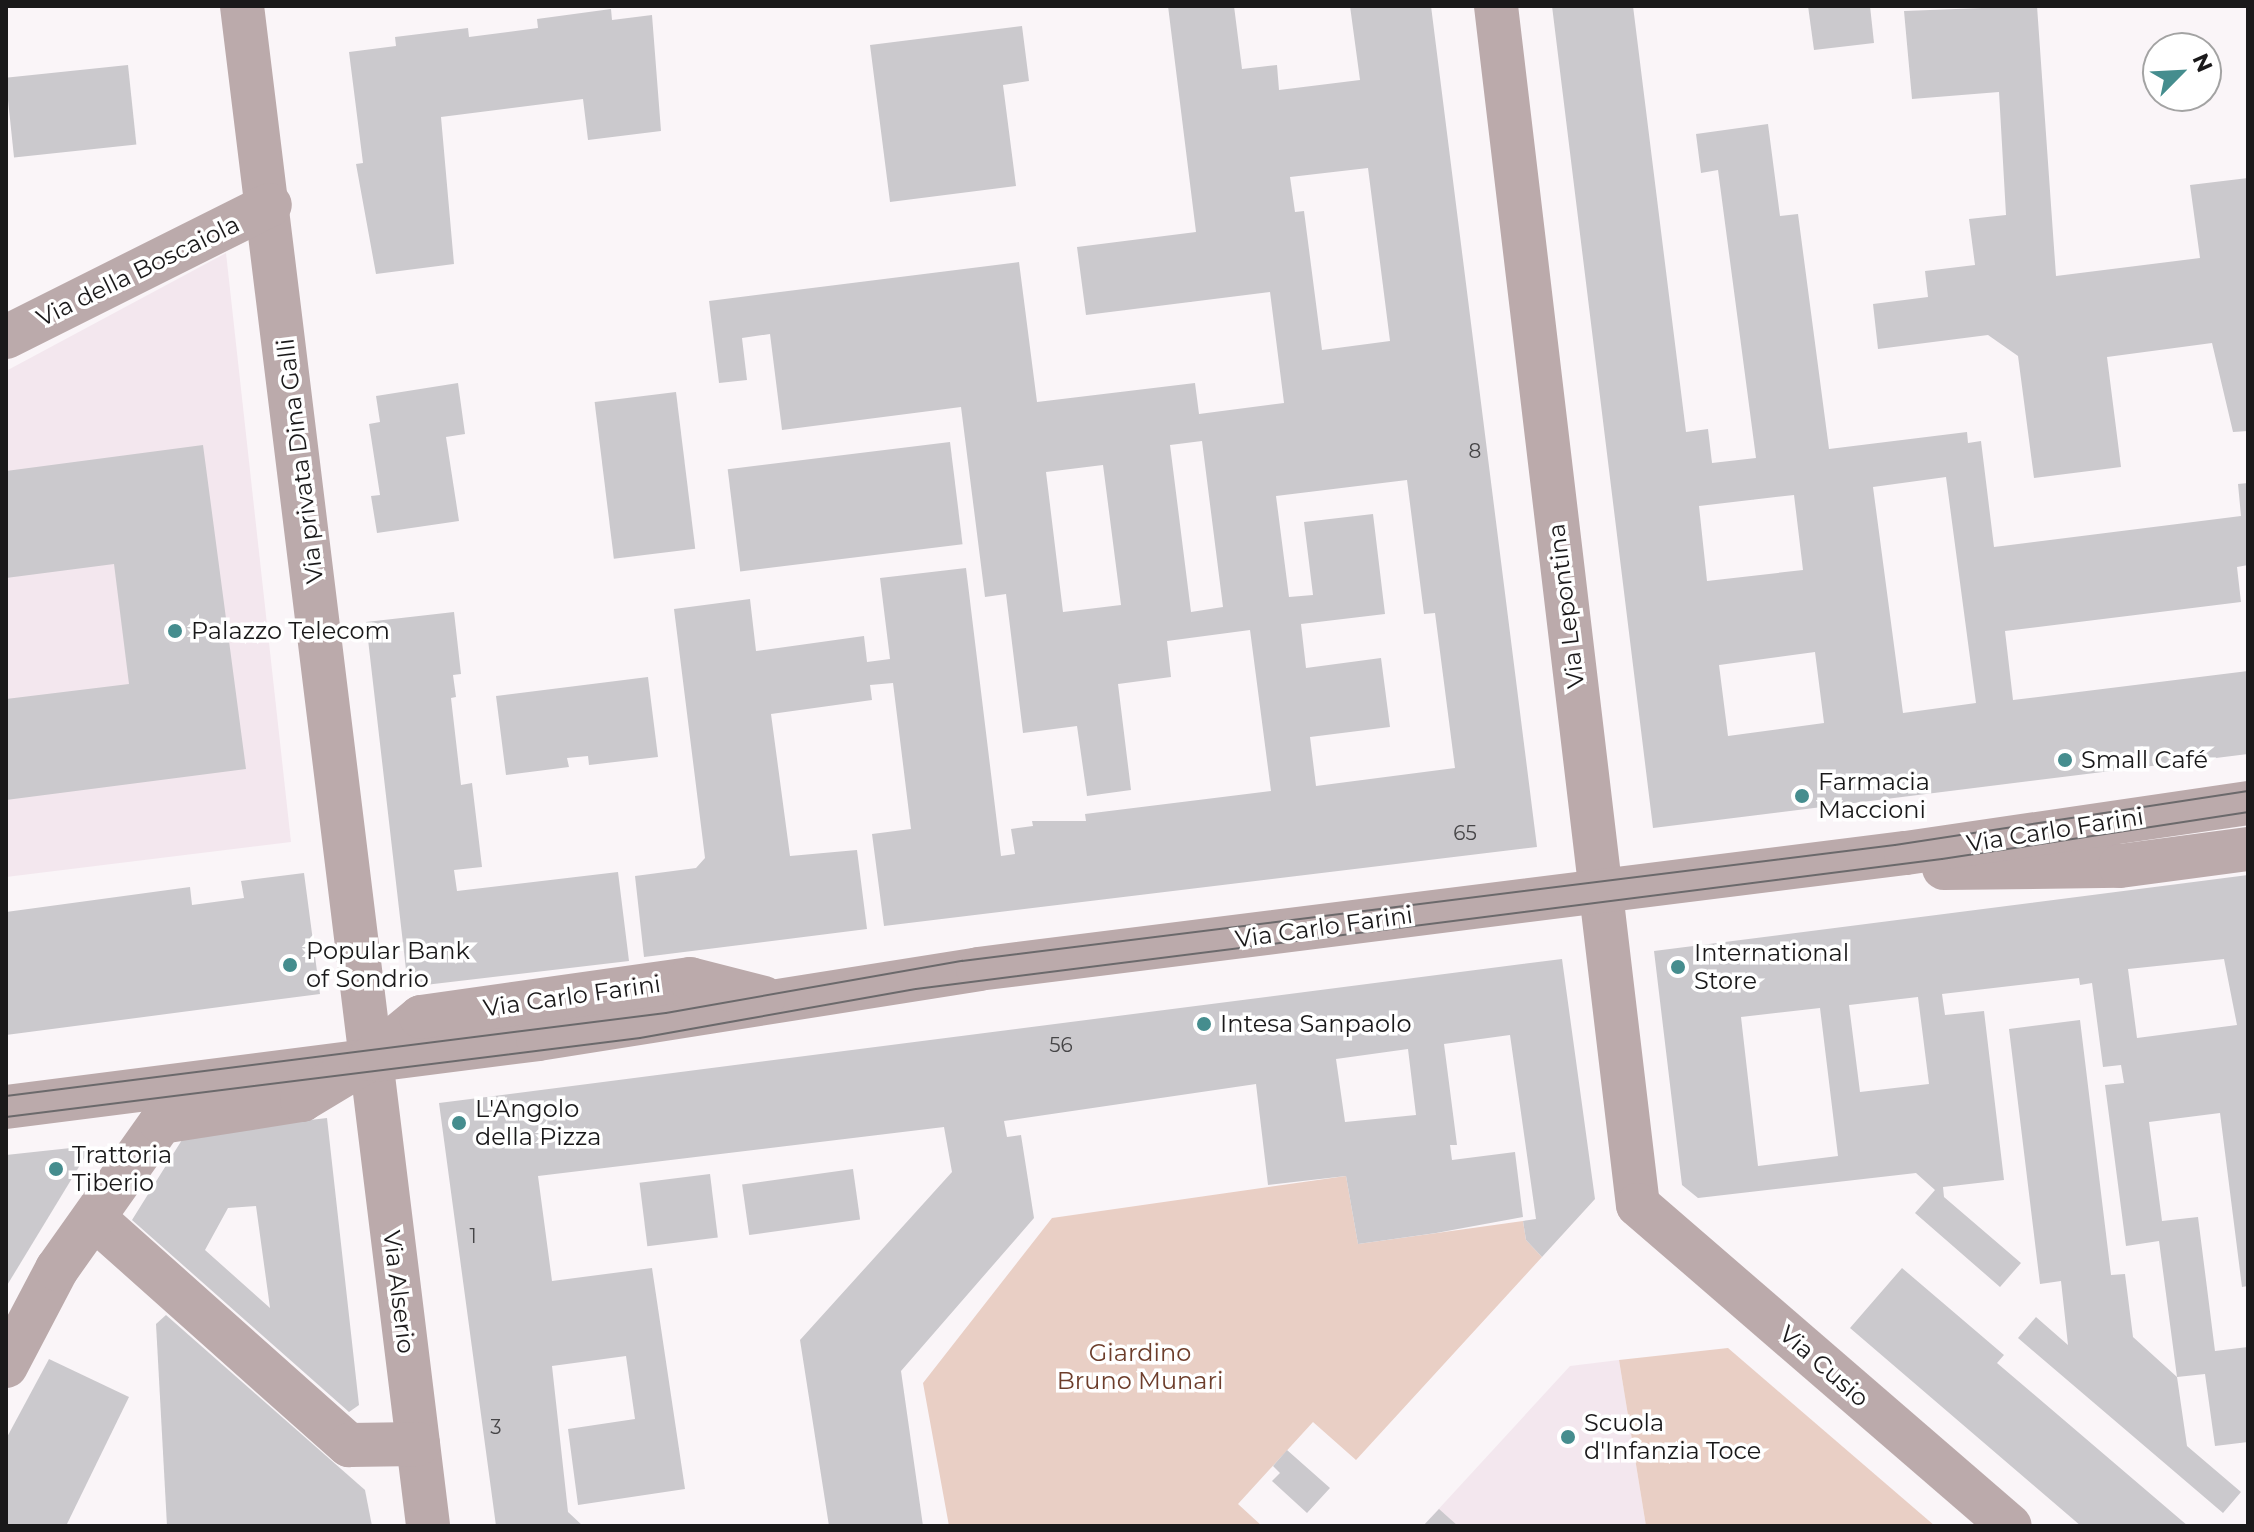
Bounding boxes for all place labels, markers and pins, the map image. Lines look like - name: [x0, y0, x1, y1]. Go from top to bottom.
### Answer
- place label: Palazzo Telecom: [191, 617, 390, 645]
- marker: Palazzo Telecom: [166, 622, 184, 640]
- place label: Small Café: [2081, 746, 2208, 774]
- marker: Small Café: [2056, 751, 2074, 769]
- place label: Farmacia Maccioni: [1818, 768, 1930, 824]
- marker: Farmacia Maccioni: [1793, 787, 1811, 805]
- place label: Popular Bank of Sondrio: [306, 937, 470, 993]
- place label: International Store: [1694, 939, 1849, 995]
- marker: Popular Bank of Sondrio: [281, 956, 299, 974]
- marker: International Store: [1669, 958, 1687, 976]
- place label: Intesa Sanpaolo: [1220, 1010, 1411, 1038]
- marker: Intesa Sanpaolo: [1195, 1015, 1213, 1033]
- place label: L'Angolo della Pizza: [475, 1095, 602, 1151]
- marker: L'Angolo della Pizza: [450, 1114, 468, 1132]
- place label: Trattoria Tiberio: [72, 1141, 172, 1197]
- marker: Trattoria Tiberio: [47, 1160, 65, 1178]
- place label: Scuola d'Infanzia Toce: [1584, 1409, 1761, 1465]
- marker: Scuola d'Infanzia Toce: [1559, 1428, 1577, 1446]

